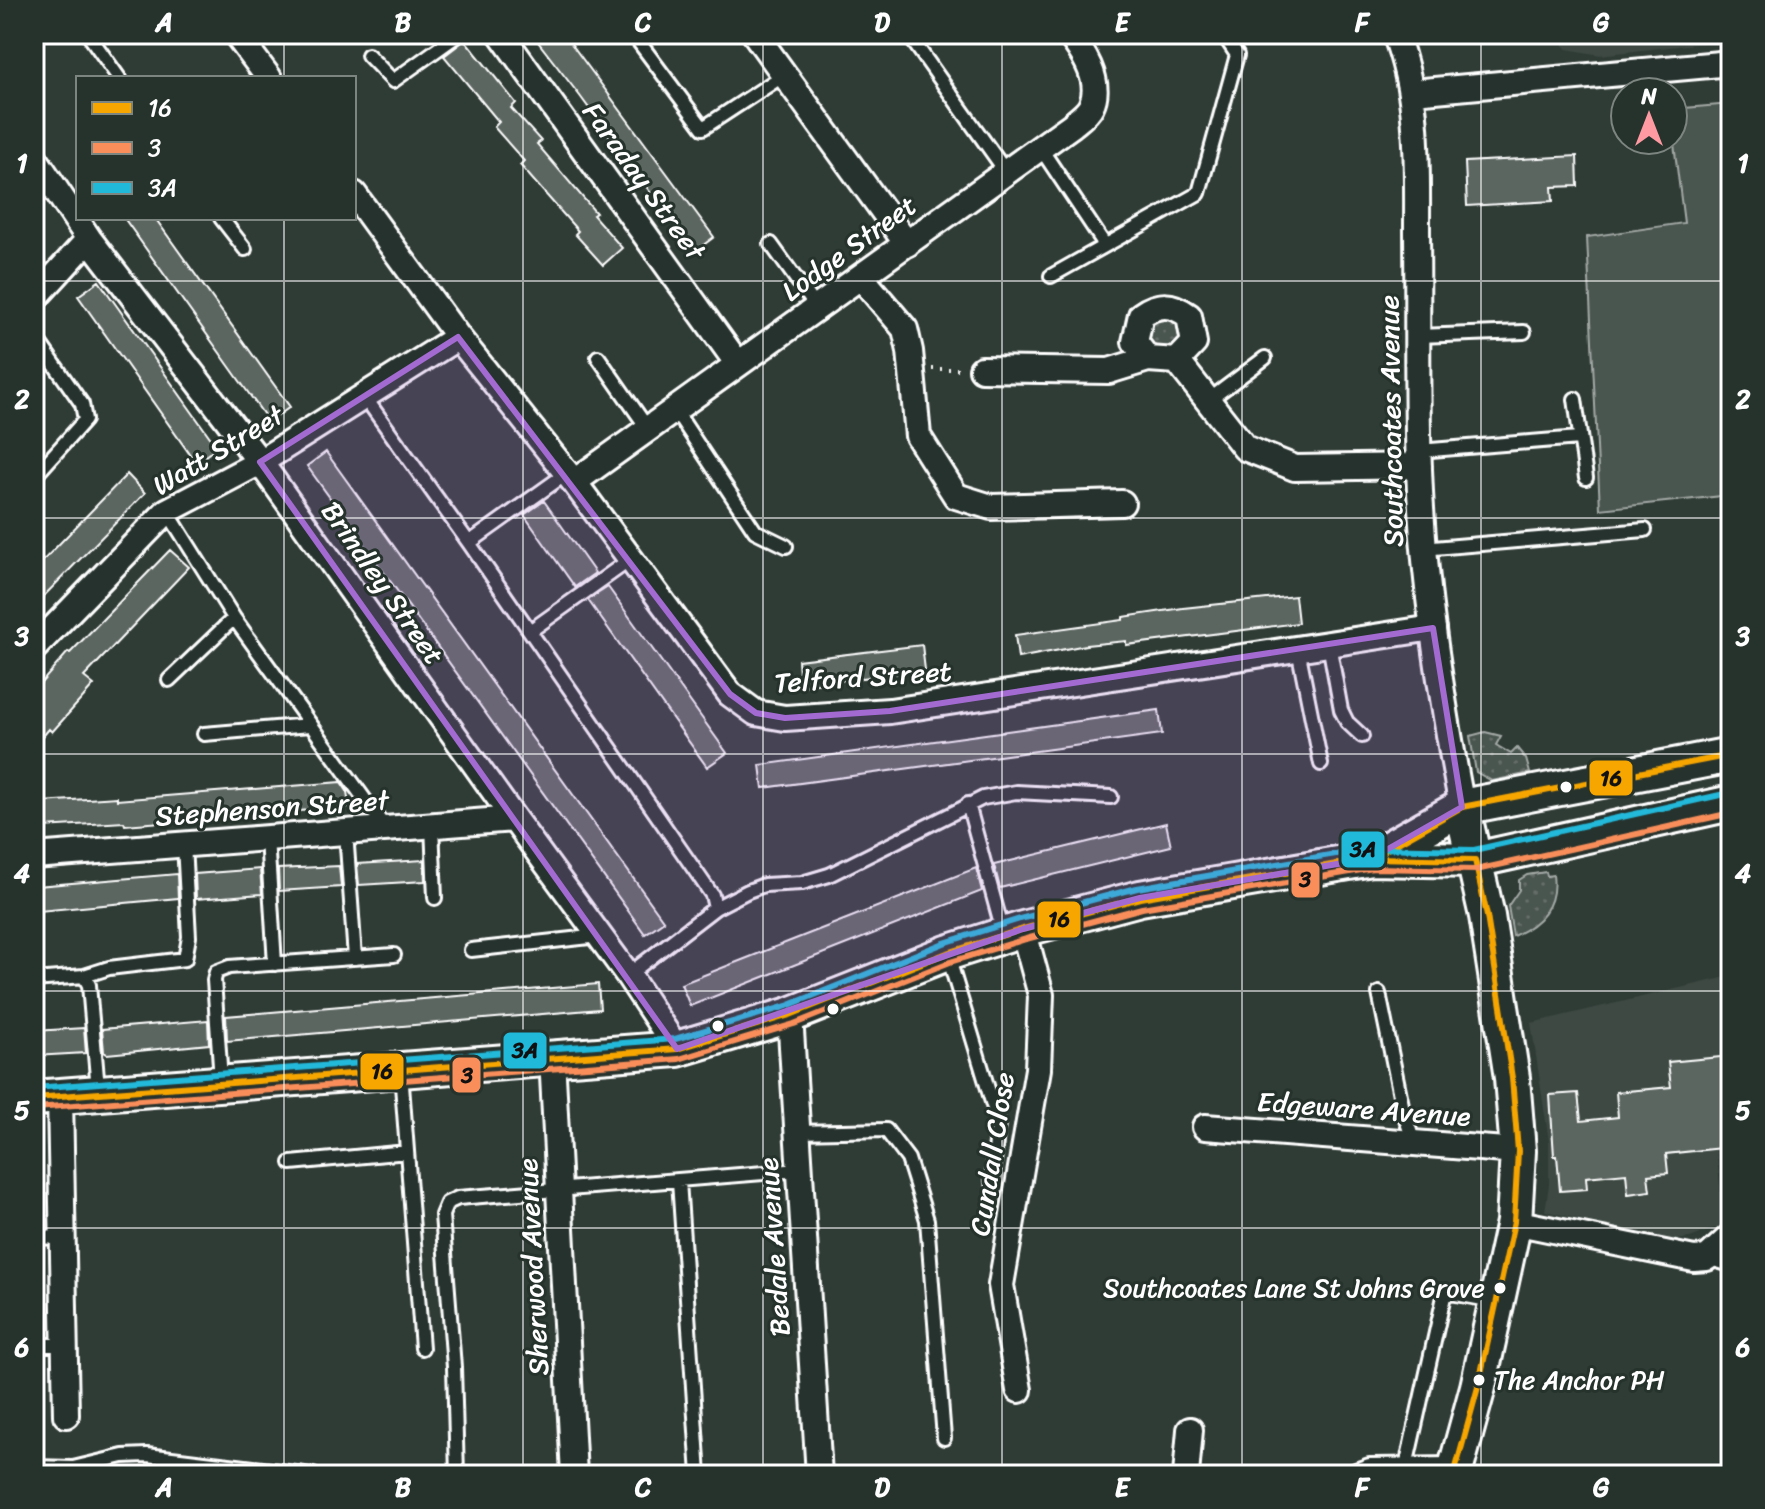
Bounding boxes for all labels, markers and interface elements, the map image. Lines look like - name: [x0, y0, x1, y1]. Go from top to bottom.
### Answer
- text: A: [154, 0, 173, 45]
- text: B: [395, 0, 412, 45]
- text: C: [634, 0, 652, 45]
- text: D: [874, 0, 890, 45]
- text: E: [1115, 0, 1132, 45]
- text: F: [1354, 0, 1371, 45]
- text: G: [1593, 0, 1610, 45]
- legend: [76, 76, 356, 220]
- north arrow: [1609, 76, 1689, 156]
- text: N: [1640, 77, 1657, 116]
- text: 16: [148, 87, 172, 129]
- street label: Faraday Street: [569, 91, 720, 272]
- text: 3: [148, 127, 161, 169]
- text: 1: [16, 140, 28, 186]
- text: 1: [1737, 140, 1749, 186]
- text: 3A: [148, 167, 177, 209]
- street label: Lodge Street: [771, 182, 927, 314]
- street label: Southcoates Avenue: [1364, 295, 1418, 547]
- text: 2: [13, 376, 30, 422]
- text: 2: [1734, 376, 1751, 422]
- street label: Watt Street: [143, 390, 295, 509]
- street label: Brindley Street: [308, 491, 458, 675]
- text: 3: [14, 613, 30, 659]
- text: 3: [1735, 613, 1751, 659]
- street label: Telford Street: [773, 646, 953, 708]
- line badge: 16: [1588, 759, 1634, 797]
- text: 16: [1600, 759, 1622, 798]
- street label: Stephenson Street: [154, 775, 392, 841]
- unlabelled marker: [1558, 779, 1574, 795]
- line badge: 3A: [1340, 830, 1386, 869]
- text: 3A: [1349, 830, 1376, 869]
- text: 4: [14, 850, 30, 896]
- text: 4: [1735, 850, 1751, 896]
- text: 3: [1298, 860, 1311, 899]
- line badge: 3: [1290, 861, 1321, 899]
- line badge: 16: [1036, 900, 1082, 939]
- text: 16: [1048, 900, 1070, 939]
- unlabelled marker: [825, 1001, 841, 1017]
- unlabelled marker: [710, 1018, 726, 1034]
- line badge: 3A: [502, 1031, 548, 1070]
- text: 3A: [511, 1031, 538, 1070]
- line badge: 16: [359, 1052, 405, 1091]
- text: 16: [371, 1052, 393, 1091]
- line badge: 3: [451, 1056, 482, 1094]
- text: 3: [460, 1056, 473, 1095]
- street label: Cundall Close: [955, 1069, 1029, 1239]
- street label: Edgeware Avenue: [1256, 1077, 1472, 1141]
- text: 5: [14, 1087, 30, 1133]
- text: 5: [1735, 1087, 1751, 1133]
- street label: Bedale Avenue: [743, 1156, 805, 1338]
- street label: Sherwood Avenue: [503, 1157, 563, 1377]
- place label: Southcoates Lane St Johns Grove: [1103, 1265, 1485, 1311]
- marker: Southcoates Lane St Johns Grove: [1492, 1280, 1508, 1296]
- text: 6: [14, 1324, 30, 1370]
- text: 6: [1735, 1324, 1751, 1370]
- place label: The Anchor PH: [1494, 1357, 1665, 1403]
- marker: The Anchor PH: [1471, 1372, 1487, 1388]
- text: A: [154, 1464, 173, 1509]
- text: B: [395, 1464, 412, 1509]
- text: C: [634, 1464, 652, 1509]
- text: D: [874, 1464, 890, 1509]
- text: E: [1115, 1464, 1132, 1509]
- text: F: [1354, 1464, 1371, 1509]
- text: G: [1593, 1464, 1610, 1509]

